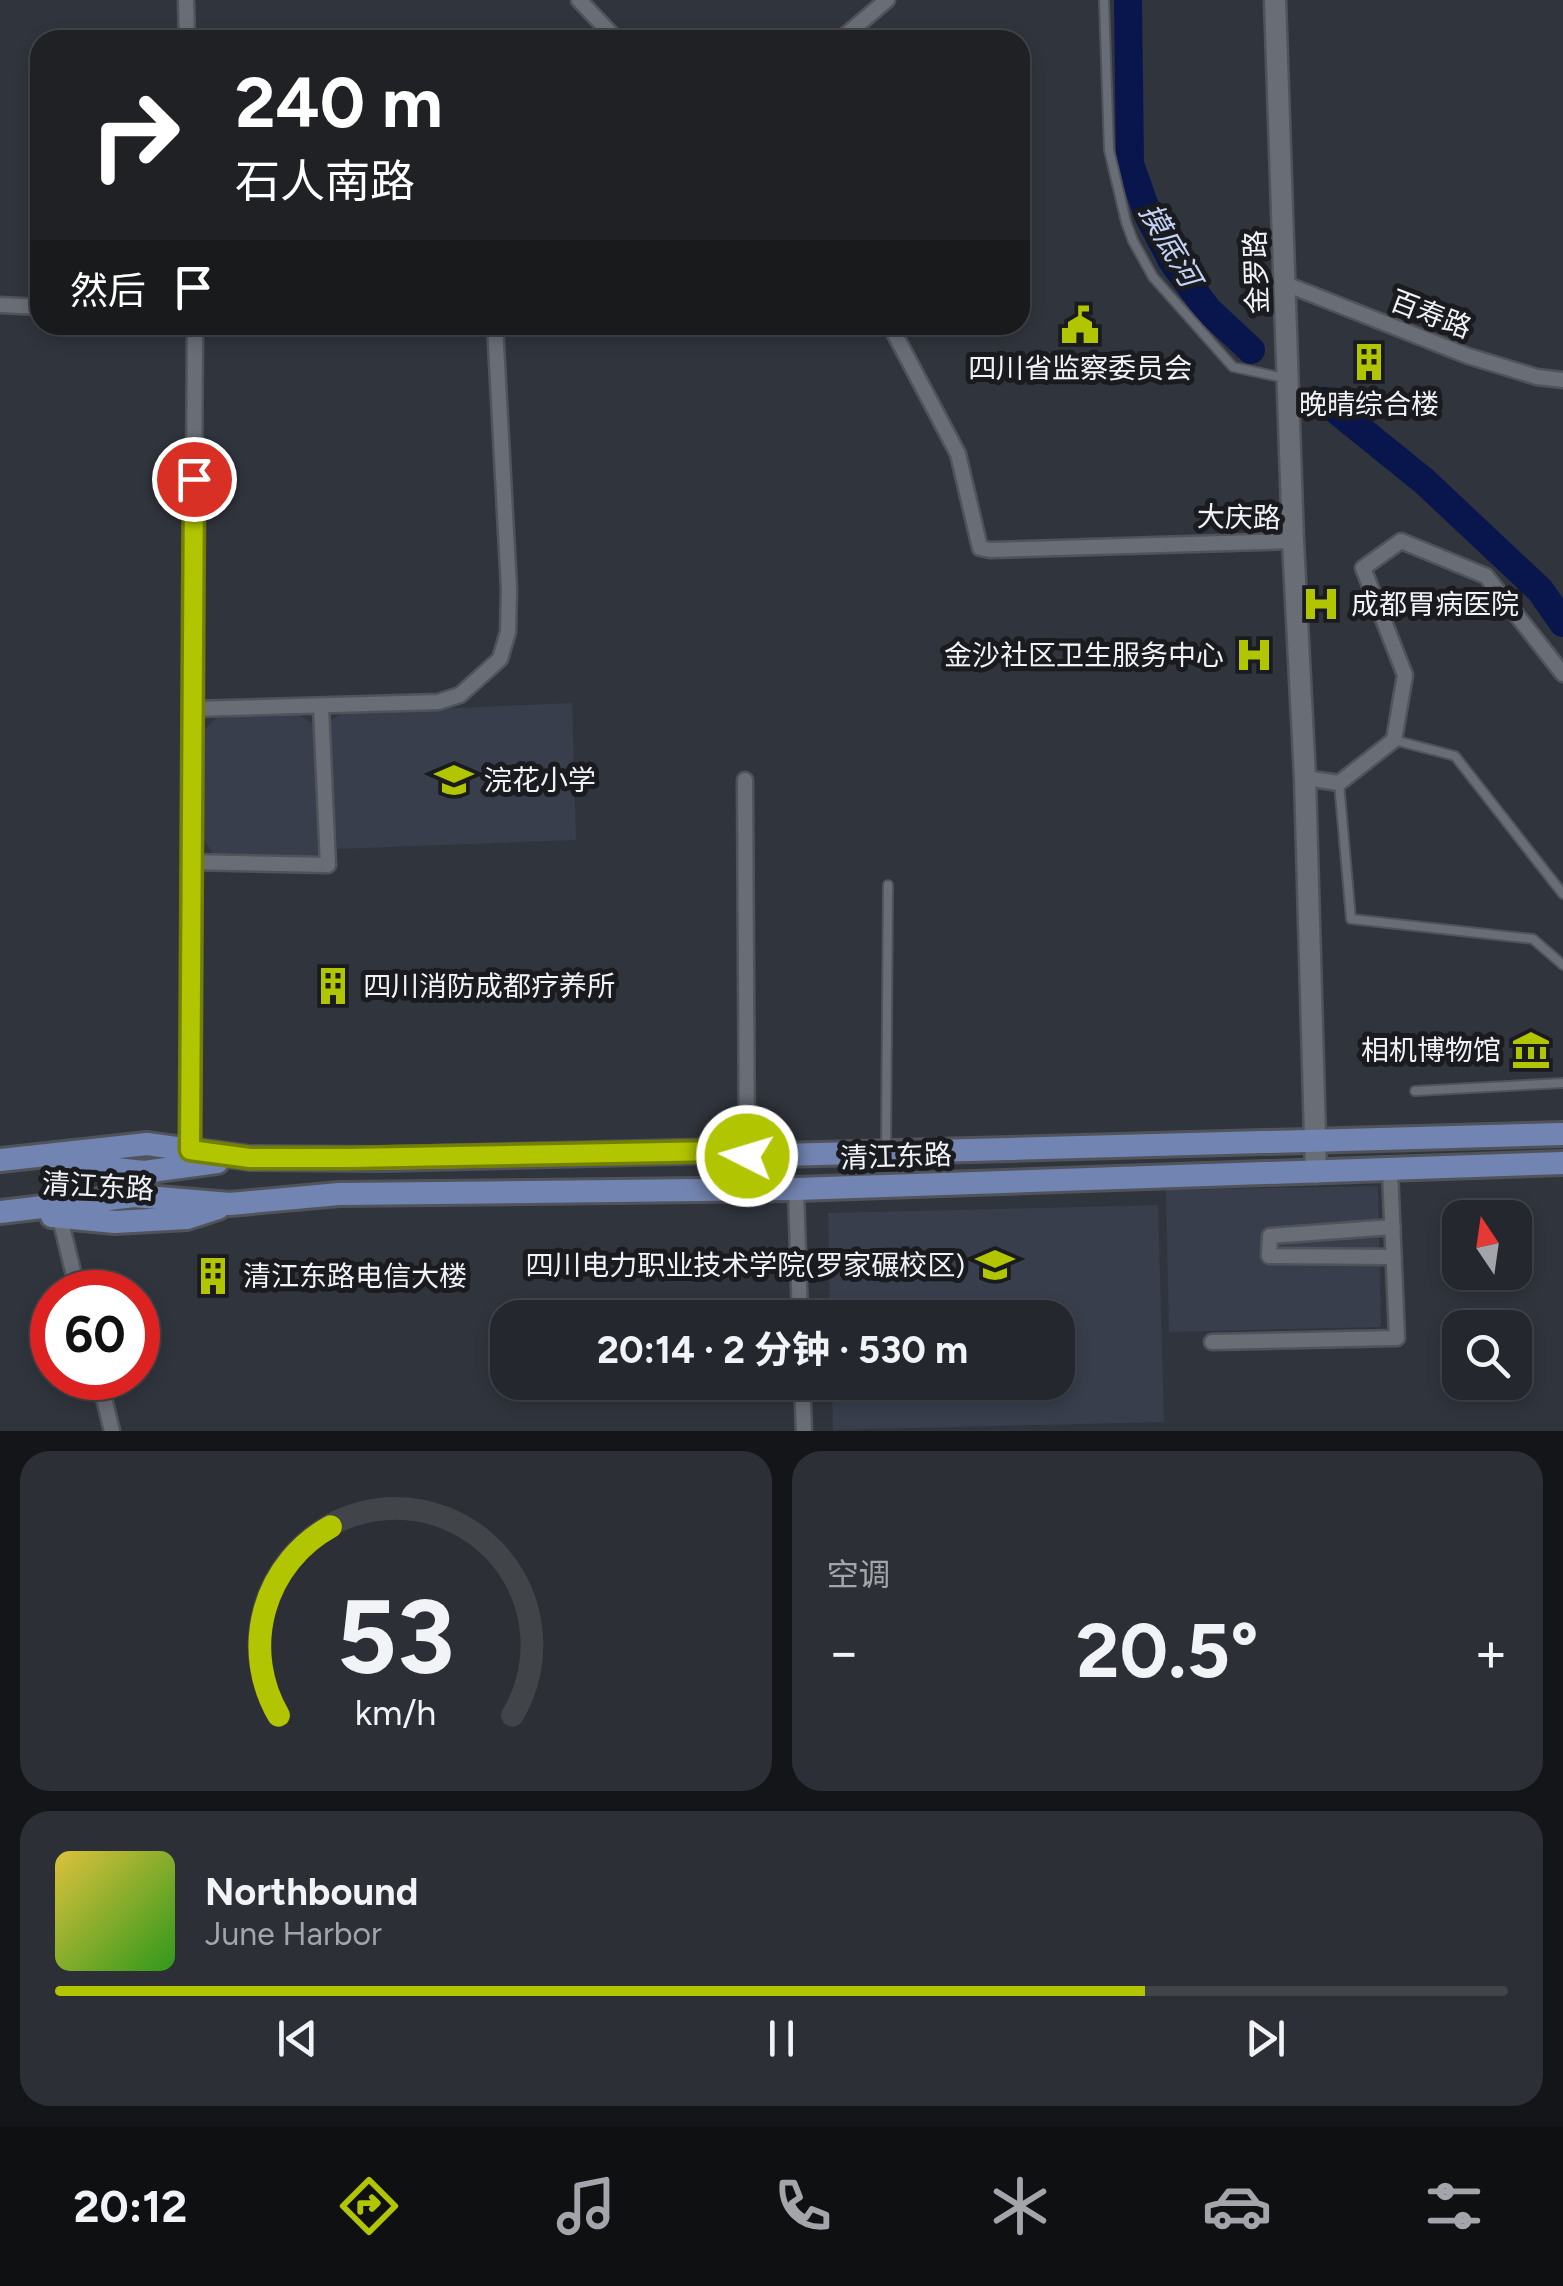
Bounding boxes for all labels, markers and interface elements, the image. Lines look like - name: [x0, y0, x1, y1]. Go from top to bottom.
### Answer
- text: 240 m: [235, 60, 443, 145]
- icon: right: [70, 70, 200, 200]
- text: 石人南路: [235, 154, 415, 208]
- water label: 摸底河: [1132, 197, 1211, 297]
- street label: 金罗路: [1238, 229, 1274, 315]
- icon: arrive: [166, 260, 221, 315]
- text: 然后: [70, 268, 146, 314]
- street label: 百寿路: [1386, 283, 1476, 345]
- public building icon: 四川省监察委员会: [1059, 304, 1101, 346]
- building icon: 晚晴综合楼: [1348, 341, 1390, 383]
- place label: 四川省监察委员会: [968, 351, 1192, 385]
- place label: 晚晴综合楼: [1299, 387, 1439, 421]
- pin: [152, 437, 237, 522]
- icon: arrive: [167, 452, 222, 507]
- street label: 大庆路: [1197, 499, 1281, 535]
- hospital icon: 成都胃病医院: [1300, 583, 1342, 625]
- place label: 成都胃病医院: [1351, 587, 1519, 621]
- hospital icon: 金沙社区卫生服务中心: [1233, 634, 1275, 676]
- place label: 金沙社区卫生服务中心: [944, 638, 1224, 672]
- school or university icon: 浣花小学: [433, 759, 475, 801]
- place label: 浣花小学: [484, 763, 596, 797]
- building icon: 四川消防成都疗养所: [312, 965, 354, 1007]
- place label: 四川消防成都疗养所: [363, 969, 615, 1003]
- museum icon: 相机博物馆: [1510, 1029, 1552, 1071]
- place label: 相机博物馆: [1361, 1033, 1501, 1067]
- position arrow: [695, 1104, 799, 1208]
- street label: 清江东路: [839, 1137, 953, 1175]
- street label: 清江东路: [41, 1166, 155, 1206]
- north arrow: [1442, 1200, 1532, 1290]
- map controls: [1442, 1200, 1532, 1400]
- school or university icon: 四川电力职业技术学院(罗家碾校区): [974, 1244, 1016, 1286]
- place label: 四川电力职业技术学院(罗家碾校区): [525, 1248, 965, 1282]
- building icon: 清江东路电信大楼: [192, 1255, 234, 1297]
- place label: 清江东路电信大楼: [243, 1259, 467, 1293]
- speed limit sign: 60: [30, 1270, 160, 1400]
- button: search: [1442, 1310, 1532, 1400]
- text: 20:14 · 2 分钟 · 530 m: [597, 1327, 968, 1373]
- text: 空调: [827, 1556, 891, 1594]
- text: 53: [337, 1574, 455, 1699]
- text: 20.5°: [1076, 1606, 1259, 1696]
- text: −: [827, 1619, 861, 1685]
- text: +: [1474, 1619, 1508, 1685]
- text: km/h: [355, 1691, 437, 1734]
- text: Northbound: [205, 1869, 418, 1915]
- text: June Harbor: [205, 1915, 382, 1953]
- icon: previous: [270, 2011, 325, 2066]
- icon: pause: [754, 2011, 809, 2066]
- icon: next: [1238, 2011, 1293, 2066]
- icon: directions: [334, 2171, 404, 2241]
- icon: music: [551, 2171, 621, 2241]
- icon: phone: [768, 2171, 838, 2241]
- icon: climate: [985, 2171, 1055, 2241]
- icon: car: [1202, 2171, 1272, 2241]
- icon: filters: [1419, 2171, 1489, 2241]
- text: 20:12: [74, 2179, 187, 2233]

